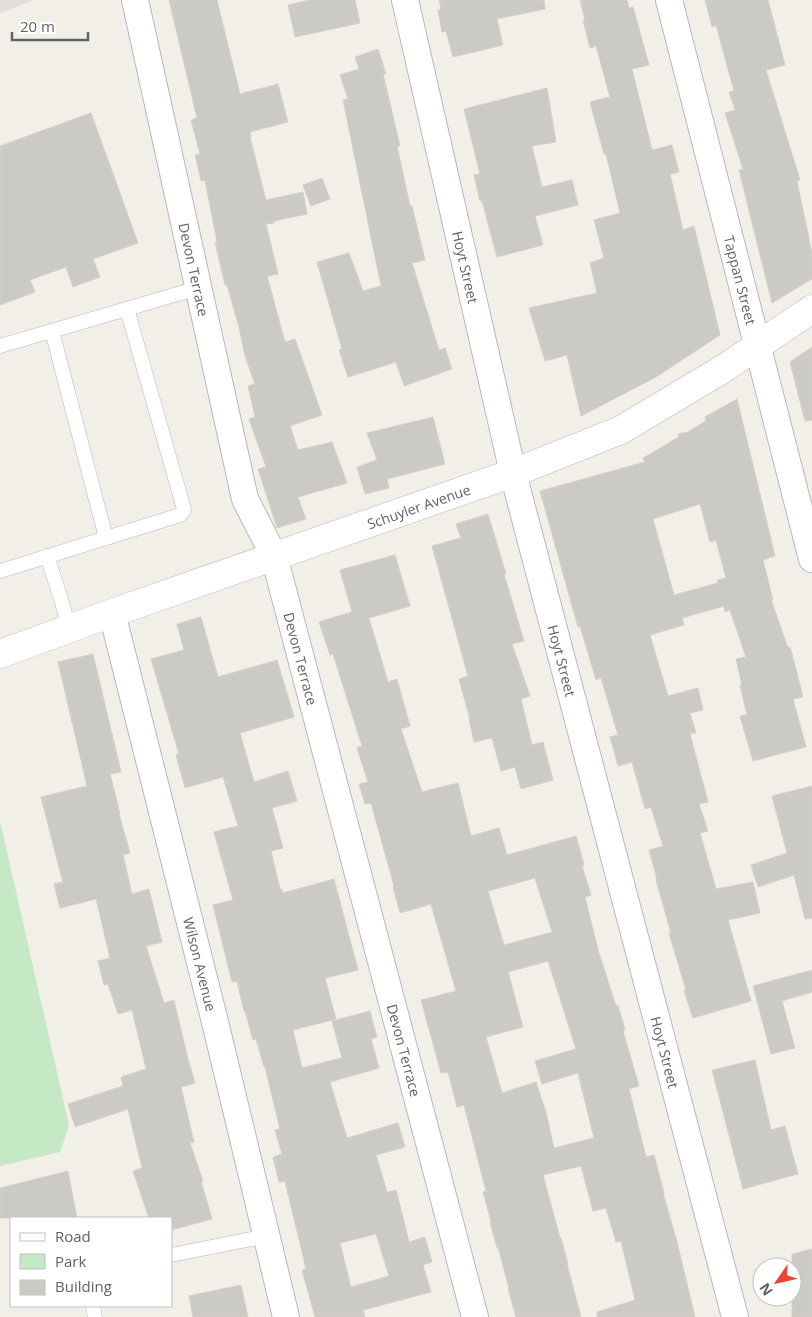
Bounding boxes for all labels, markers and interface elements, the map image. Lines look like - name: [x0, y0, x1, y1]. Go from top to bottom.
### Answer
- scale bar: [12, 10, 89, 42]
- text: 20 m: [20, 16, 55, 36]
- street label: Devon Terrace: [175, 221, 214, 318]
- street label: Hoyt Street: [449, 229, 483, 305]
- street label: Tappan Street: [720, 233, 761, 327]
- street label: Schuyler Avenue: [364, 479, 473, 533]
- street label: Devon Terrace: [280, 610, 322, 707]
- street label: Hoyt Street: [544, 622, 581, 698]
- street label: Wilson Avenue: [179, 915, 221, 1013]
- street label: Devon Terrace: [383, 1002, 426, 1099]
- street label: Hoyt Street: [647, 1014, 684, 1090]
- legend: [10, 1217, 172, 1307]
- text: Road: [55, 1226, 91, 1246]
- text: Park: [55, 1251, 86, 1271]
- north arrow: [752, 1257, 802, 1307]
- text: Building: [55, 1276, 112, 1296]
- text: N: [755, 1280, 777, 1300]

